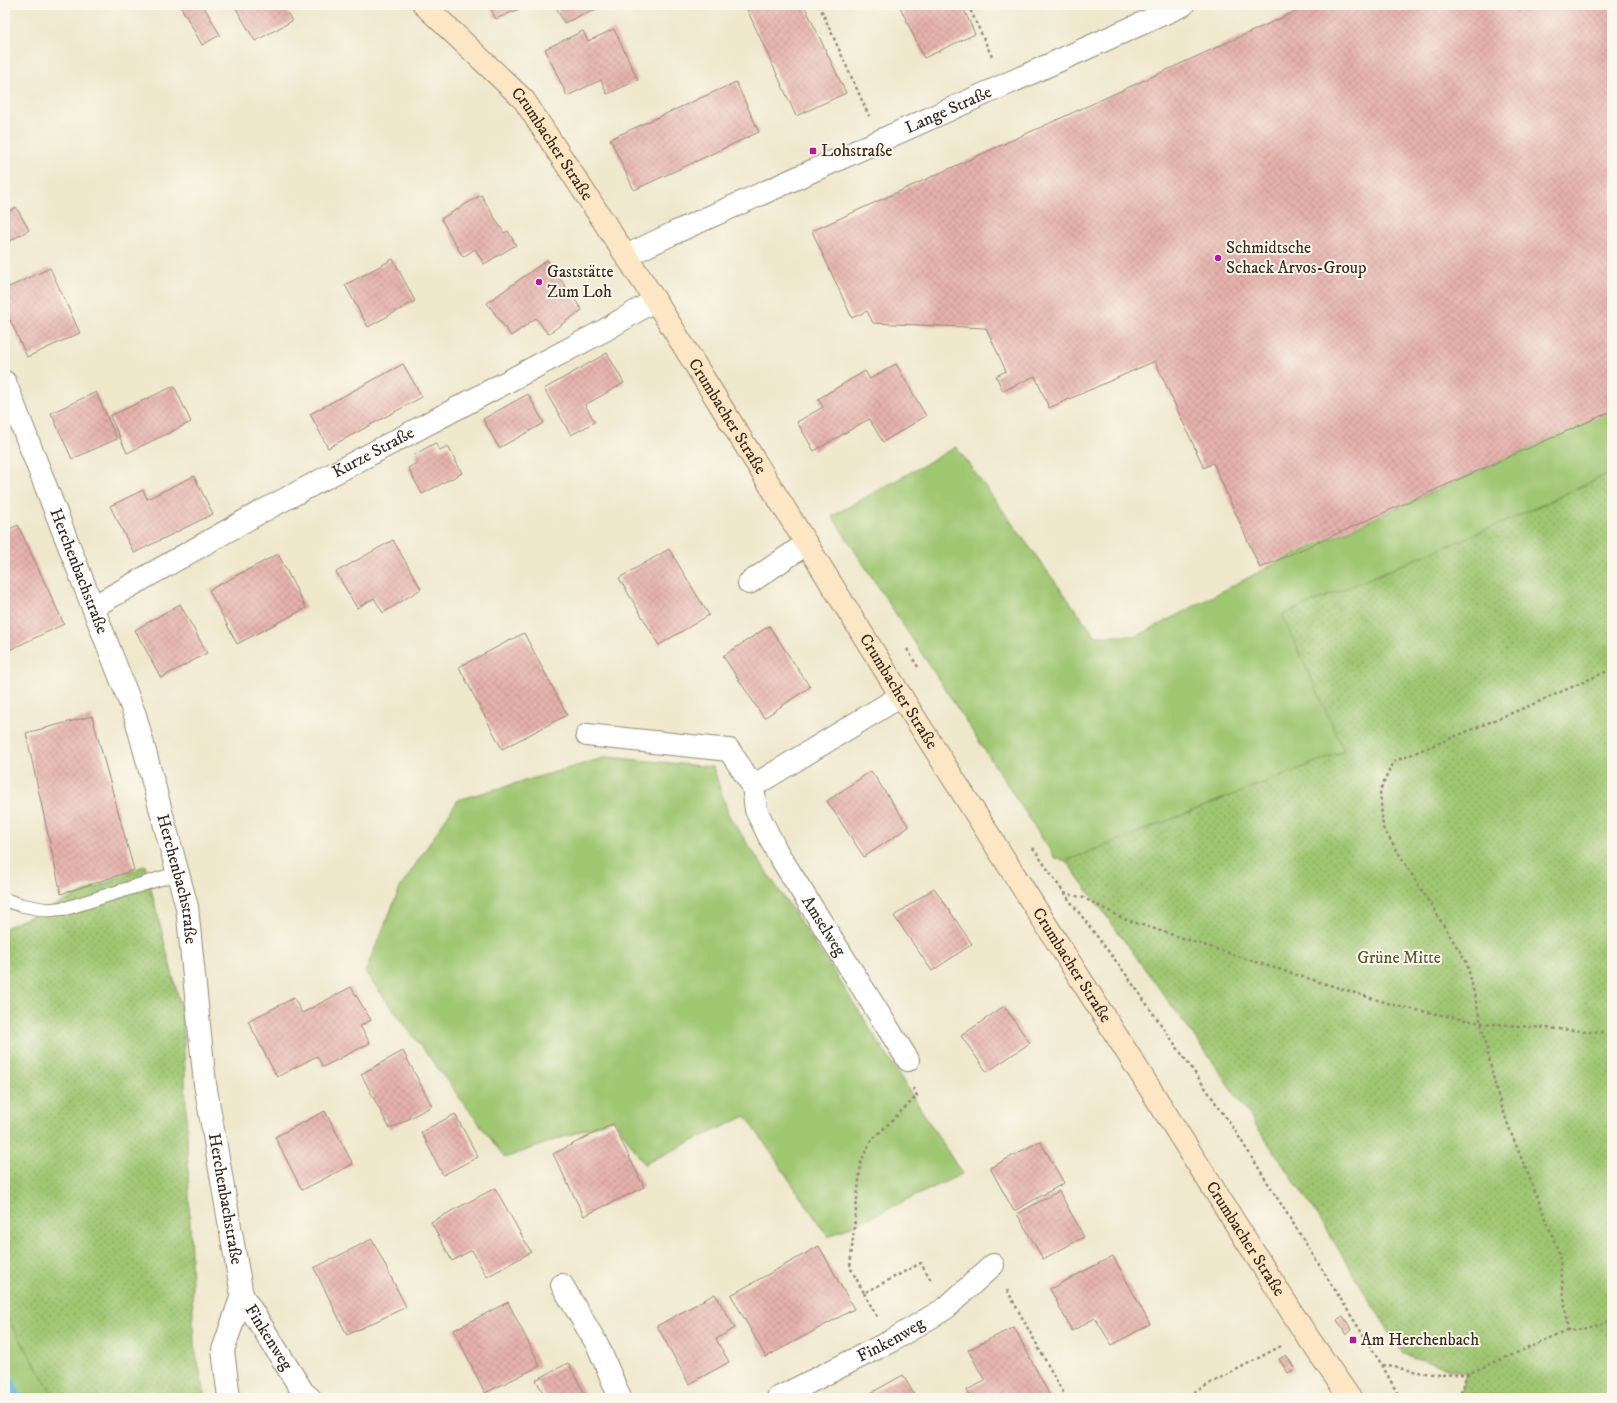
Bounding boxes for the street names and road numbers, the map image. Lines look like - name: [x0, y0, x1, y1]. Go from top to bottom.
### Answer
- street label: Lange Straße: [902, 81, 995, 139]
- street label: Crumbacher Straße: [506, 82, 598, 205]
- street label: Crumbacher Straße: [683, 354, 772, 478]
- street label: Kurze Straße: [328, 422, 418, 483]
- street label: Herchenbachstraße: [44, 505, 113, 637]
- street label: Crumbacher Straße: [854, 630, 943, 753]
- street label: Herchenbachstraße: [151, 812, 202, 945]
- street label: Amselweg: [796, 892, 851, 961]
- street label: Crumbacher Straße: [1027, 904, 1116, 1027]
- street label: Herchenbachstraße: [203, 1132, 247, 1266]
- street label: Crumbacher Straße: [1201, 1177, 1290, 1301]
- street label: Finkenweg: [240, 1300, 298, 1375]
- street label: Finkenweg: [853, 1312, 929, 1367]

